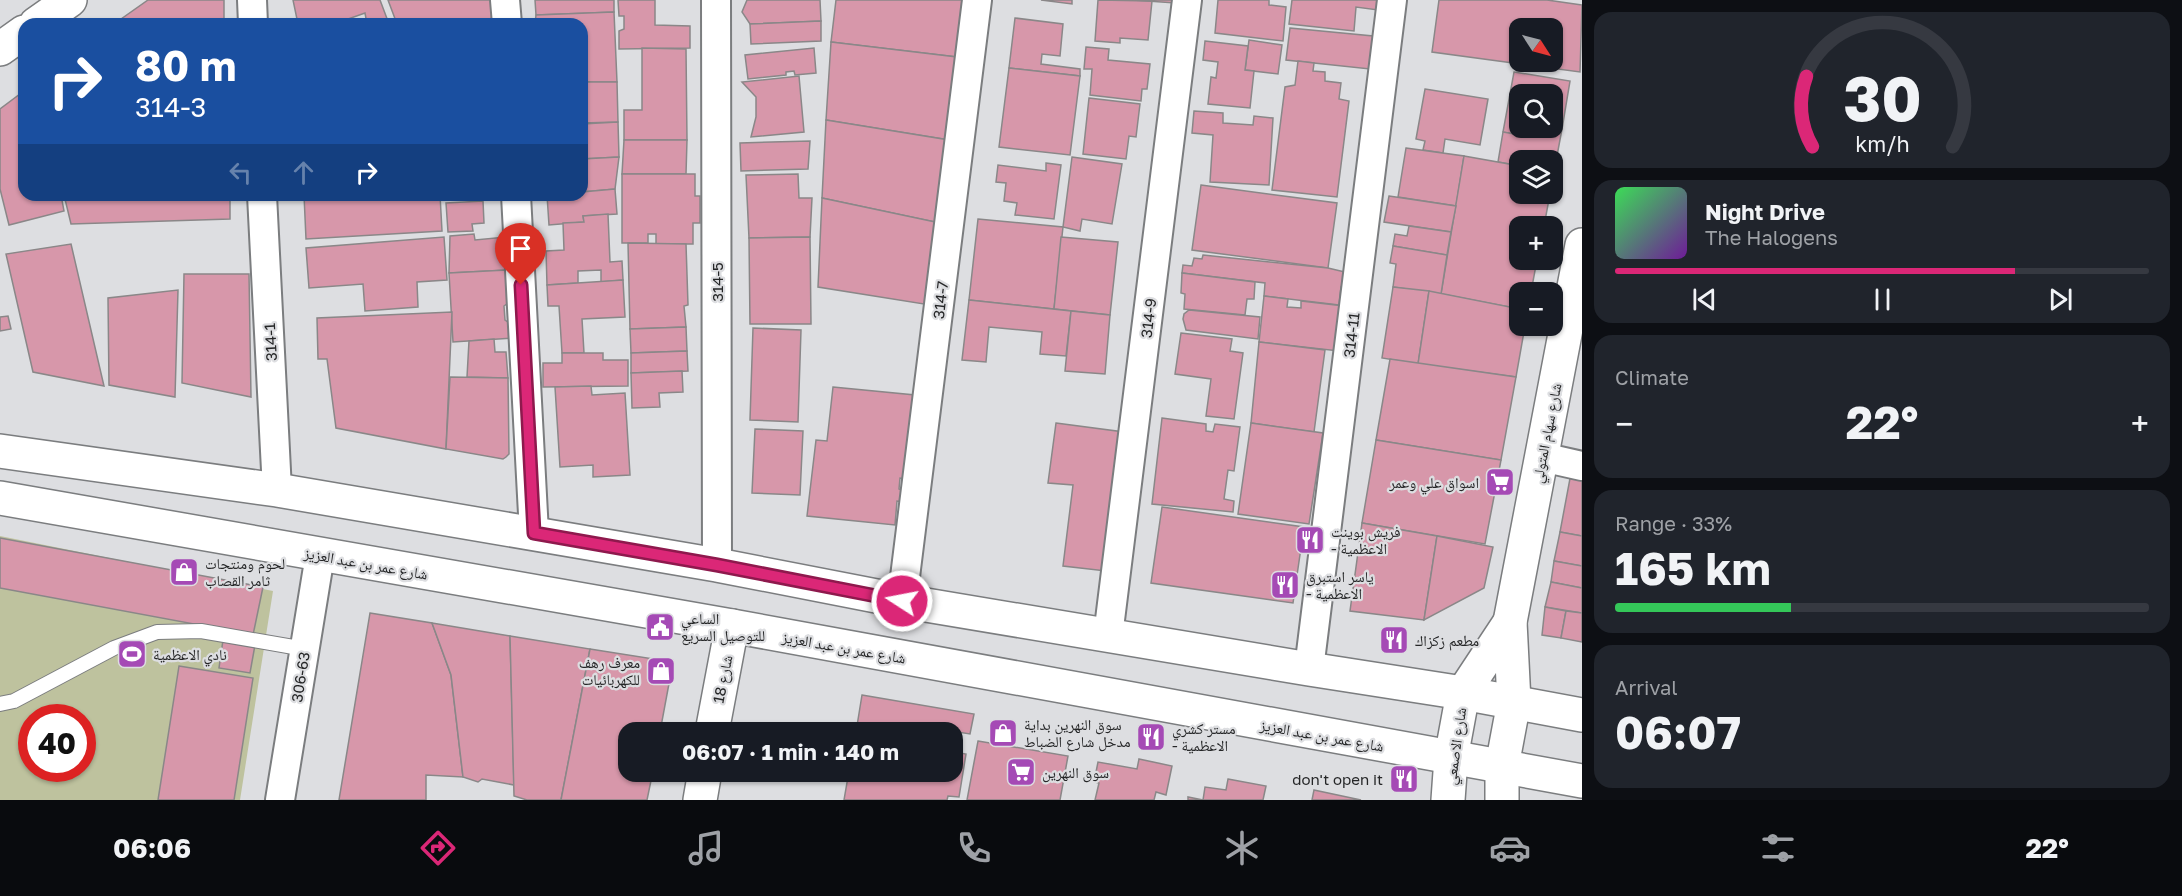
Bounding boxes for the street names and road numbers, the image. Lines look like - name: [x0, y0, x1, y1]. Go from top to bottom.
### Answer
- street label: 314-5: [708, 262, 726, 302]
- street label: 314-7: [929, 280, 951, 320]
- street label: 314-9: [1137, 297, 1159, 339]
- street label: 314-11: [1339, 311, 1363, 359]
- street label: 314-1: [260, 322, 280, 362]
- street label: شارع سهام المتولي: [1527, 381, 1568, 485]
- street label: شارع عمر بن عبد العزيز: [301, 543, 429, 585]
- street label: شارع عمر بن عبد العزيز: [779, 627, 907, 669]
- street label: 306-63: [287, 651, 313, 703]
- street label: شارع 18: [709, 653, 737, 705]
- street label: شارع الاصمعي: [1441, 706, 1473, 786]
- street label: شارع عمر بن عبد العزيز: [1257, 715, 1385, 757]

